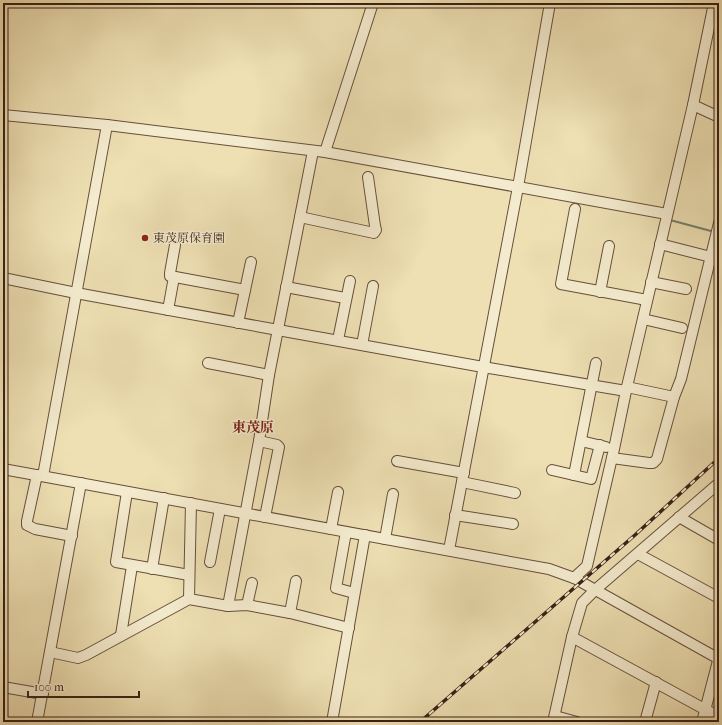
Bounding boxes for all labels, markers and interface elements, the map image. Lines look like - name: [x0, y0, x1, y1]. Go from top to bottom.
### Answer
- place label: 東茂原保育園: [153, 231, 225, 245]
- marker: 東茂原保育園: [140, 233, 150, 243]
- district label: 東茂原: [232, 419, 274, 436]
- scale bar: [28, 673, 139, 699]
- text: 100 m: [34, 680, 64, 694]

